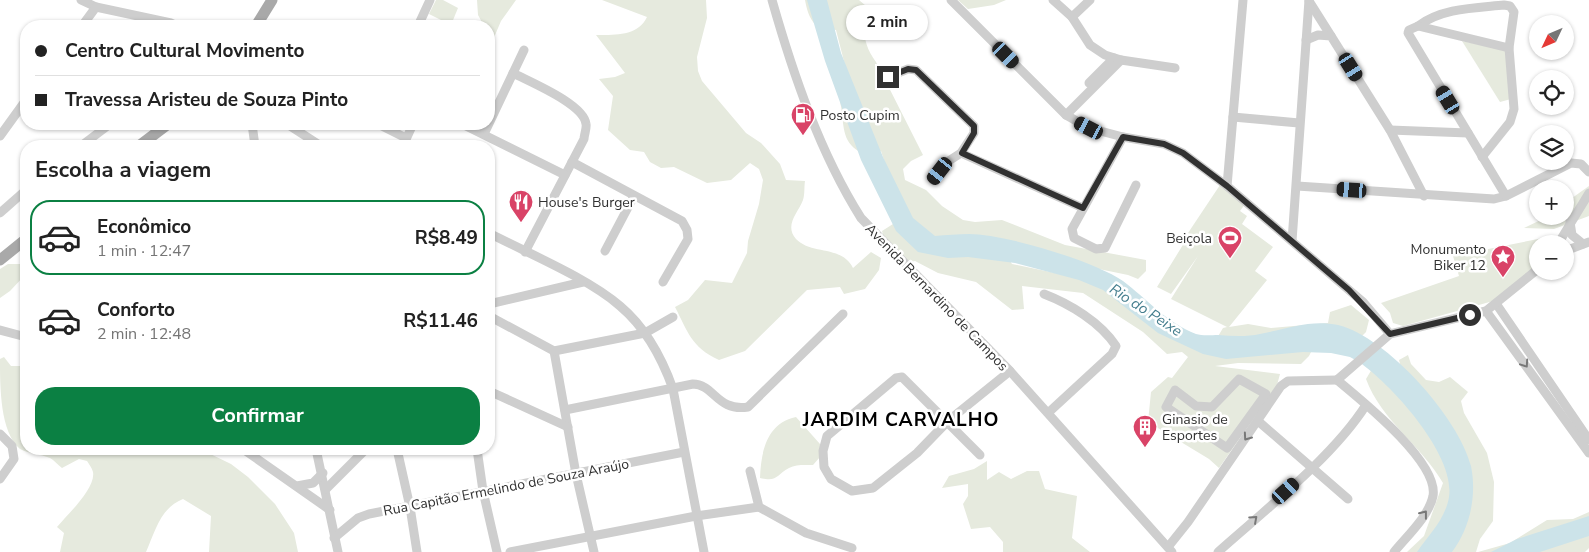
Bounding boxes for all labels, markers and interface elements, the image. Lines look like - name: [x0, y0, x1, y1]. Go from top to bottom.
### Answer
- callout: 2 min: [847, 5, 929, 40]
- text: 2 min: [866, 11, 908, 33]
- north arrow: [1529, 15, 1574, 60]
- map controls: [1529, 15, 1574, 280]
- text: Centro Cultural Movimento: [65, 38, 304, 64]
- car: [990, 39, 1021, 71]
- car: [1336, 50, 1365, 84]
- route end: [877, 66, 899, 88]
- button: locate: [1529, 70, 1574, 115]
- car: [1433, 83, 1462, 117]
- text: Travessa Aristeu de Souza Pinto: [65, 87, 348, 113]
- fuel station icon: Posto Cupim: [790, 102, 816, 136]
- place label: Posto Cupim: [820, 106, 900, 125]
- car: [1072, 115, 1105, 141]
- button: layers: [1529, 125, 1574, 170]
- text: Escolha a viagem: [35, 155, 211, 185]
- car: [924, 155, 955, 187]
- button: +: [1529, 180, 1574, 225]
- car: [1336, 181, 1367, 199]
- restaurant icon: House's Burger: [508, 189, 534, 223]
- place label: House's Burger: [538, 193, 635, 212]
- text: Econômico: [97, 214, 191, 240]
- icon: car: [37, 215, 82, 260]
- street label: Avenida Bernardino de Campos: [861, 219, 1013, 375]
- text: R$8.49: [415, 225, 478, 251]
- sports icon: Beiçola: [1217, 225, 1243, 259]
- place label: Beiçola: [1166, 229, 1212, 248]
- button: −: [1529, 235, 1574, 280]
- text: 1 min · 12:47: [97, 240, 191, 262]
- place label: Monumento Biker 12: [1410, 240, 1486, 275]
- place icon: Monumento Biker 12: [1490, 244, 1516, 278]
- water label: Rio do Peixe: [1106, 279, 1186, 341]
- text: Conforto: [97, 297, 175, 323]
- icon: car: [37, 298, 82, 343]
- route start: [1459, 304, 1481, 326]
- text: R$11.46: [403, 308, 478, 334]
- text: 2 min · 12:48: [97, 323, 191, 345]
- one-way arrow: [1519, 359, 1528, 368]
- button: Confirmar: [35, 387, 480, 445]
- district label: JARDIM CARVALHO: [802, 407, 999, 433]
- place label: Ginasio de Esportes: [1162, 410, 1228, 445]
- building icon: Ginasio de Esportes: [1132, 414, 1158, 448]
- one-way arrow: [1244, 431, 1253, 441]
- street label: Rua Capitão Ermelindo de Souza Araújo: [382, 454, 631, 521]
- car: [1269, 475, 1302, 507]
- one-way arrow: [1418, 510, 1427, 520]
- one-way arrow: [1249, 516, 1258, 525]

